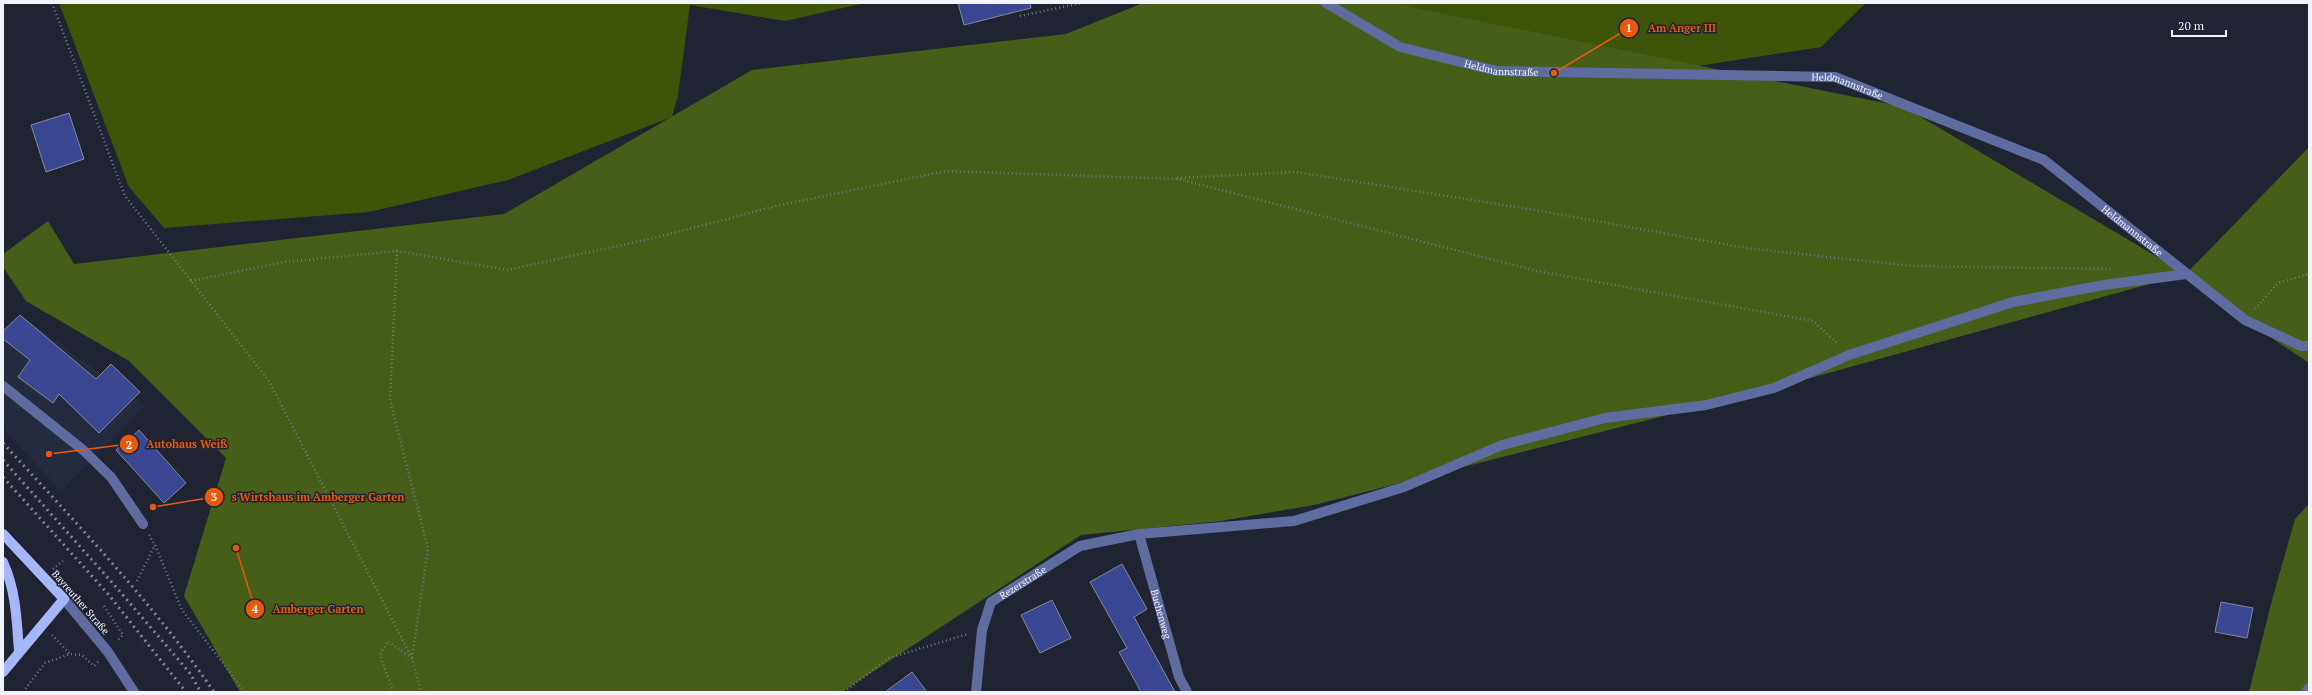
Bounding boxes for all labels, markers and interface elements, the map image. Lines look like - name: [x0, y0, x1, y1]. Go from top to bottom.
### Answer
- scale bar: [2172, 12, 2226, 38]
- callout: Am Anger III: [1619, 16, 1724, 39]
- text: 20 m: [2178, 18, 2205, 33]
- text: 1: [1626, 20, 1632, 35]
- text: Am Anger III: [1648, 21, 1716, 35]
- street label: Heldmannstraße: [1463, 57, 1539, 79]
- street label: Heldmannstraße: [1811, 70, 1885, 102]
- street label: Heldmannstraße: [2099, 202, 2165, 259]
- callout: Autohaus Weiß: [119, 433, 236, 456]
- text: 2: [126, 437, 133, 452]
- text: Autohaus Weiß: [146, 437, 228, 451]
- callout: s'Wirtshaus im Amberger Garten: [204, 485, 412, 508]
- text: 3: [211, 489, 218, 504]
- text: s'Wirtshaus im Amberger Garten: [232, 490, 404, 504]
- street label: Rezerstraße: [997, 563, 1049, 602]
- street label: Bayreuther Straße: [49, 567, 112, 637]
- street label: Buchenweg: [1148, 588, 1174, 641]
- callout: Amberger Garten: [245, 598, 372, 621]
- text: 4: [252, 601, 259, 616]
- text: Amberger Garten: [272, 602, 364, 616]

